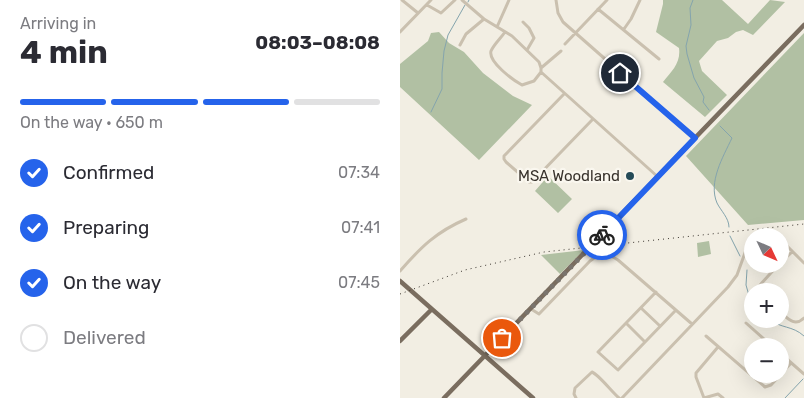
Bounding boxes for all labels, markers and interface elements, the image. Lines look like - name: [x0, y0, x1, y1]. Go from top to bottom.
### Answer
- text: Arriving in: [20, 14, 96, 33]
- text: 08:03–08:08: [255, 31, 380, 54]
- text: 4 min: [20, 33, 108, 71]
- pin: [599, 52, 641, 94]
- icon: home: [606, 59, 634, 87]
- text: On the way · 650 m: [20, 113, 163, 132]
- icon: check: [20, 159, 48, 187]
- text: Confirmed: [63, 161, 154, 184]
- text: 07:34: [338, 163, 380, 182]
- place label: MSA Woodland: [518, 167, 620, 185]
- marker: MSA Woodland: [624, 170, 636, 182]
- courier: [577, 210, 627, 260]
- icon: check: [20, 214, 48, 242]
- text: Preparing: [63, 216, 149, 239]
- text: 07:41: [341, 218, 380, 237]
- icon: bike: [588, 221, 616, 249]
- north arrow: [744, 228, 789, 272]
- map controls: [744, 228, 789, 383]
- icon: check: [20, 269, 48, 297]
- text: On the way: [63, 271, 161, 294]
- text: 07:45: [338, 273, 380, 292]
- button: +: [744, 283, 789, 328]
- pin: [481, 317, 523, 359]
- icon: bag: [488, 324, 516, 352]
- text: Delivered: [63, 326, 146, 349]
- button: −: [744, 338, 789, 383]

